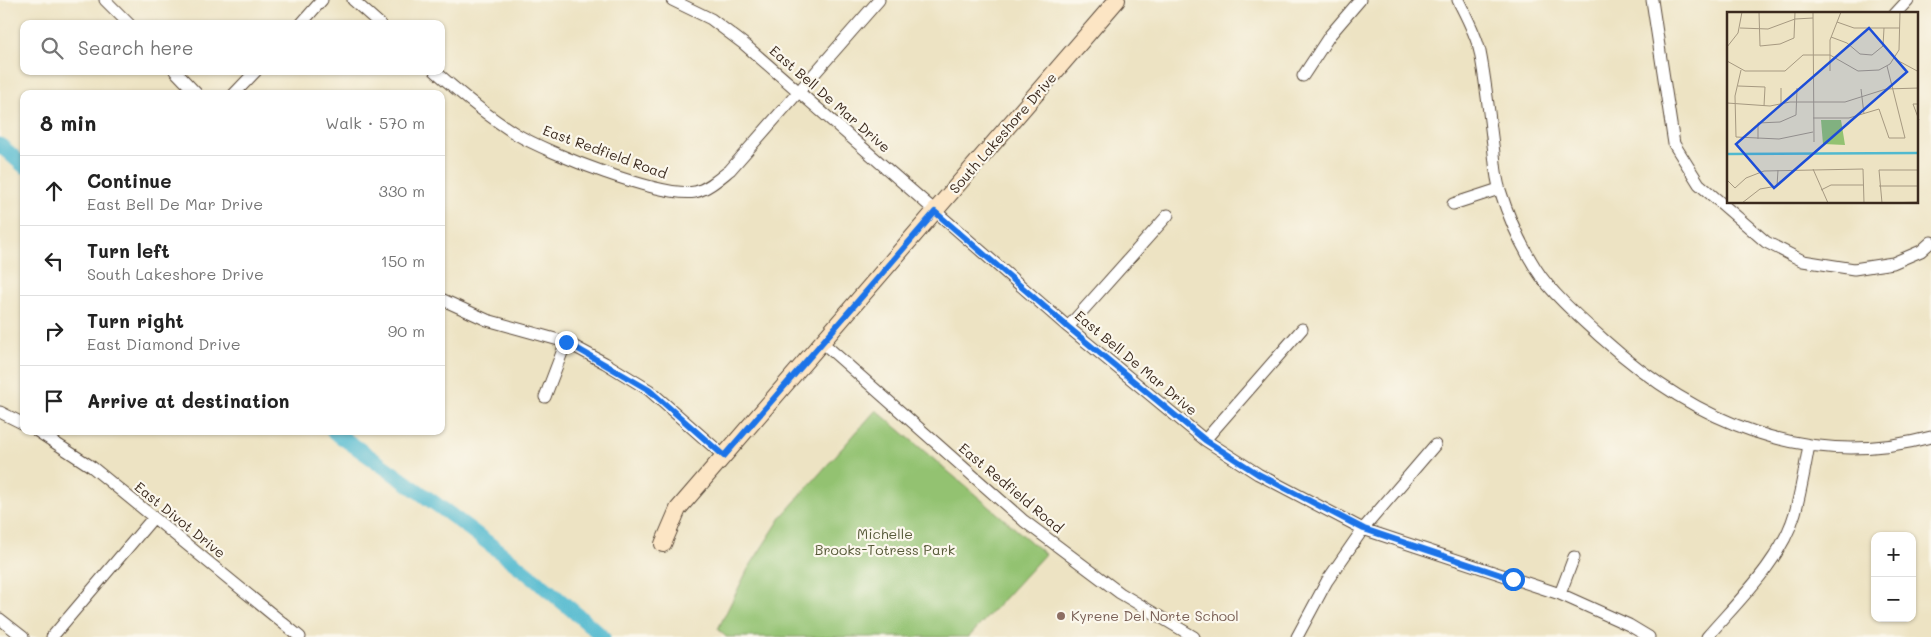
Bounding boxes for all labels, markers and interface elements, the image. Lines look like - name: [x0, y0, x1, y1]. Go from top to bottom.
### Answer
- inset map: [1727, 12, 1918, 204]
- search box: [20, 20, 445, 75]
- icon: search: [38, 34, 66, 62]
- text: Search here: [78, 35, 194, 60]
- street label: East Bell De Mar Drive: [766, 41, 895, 156]
- street label: South Lakeshore Drive: [945, 68, 1061, 197]
- text: 8 min: [40, 109, 96, 136]
- text: Walk · 570 m: [325, 112, 425, 133]
- street label: East Redfield Road: [540, 120, 670, 183]
- text: Continue: [87, 168, 172, 193]
- icon: ahead: [40, 177, 68, 205]
- text: 330 m: [379, 180, 425, 201]
- text: East Bell De Mar Drive: [87, 193, 263, 214]
- text: Turn left: [87, 238, 170, 263]
- icon: left: [40, 247, 68, 275]
- text: 150 m: [381, 250, 425, 271]
- text: South Lakeshore Drive: [87, 263, 264, 284]
- street label: East Bell De Mar Drive: [1071, 306, 1201, 419]
- text: Turn right: [87, 308, 184, 333]
- icon: right: [40, 317, 68, 345]
- text: 90 m: [388, 320, 425, 341]
- route end: [555, 331, 578, 354]
- text: East Diamond Drive: [87, 333, 241, 354]
- icon: arrive: [40, 387, 68, 415]
- text: Arrive at destination: [87, 388, 290, 413]
- street label: East Redfield Road: [955, 438, 1068, 537]
- street label: East Divot Drive: [131, 477, 230, 562]
- park label: Michelle Brooks-Totress Park: [815, 524, 955, 559]
- map controls: [1871, 532, 1916, 622]
- button: +: [1871, 532, 1916, 577]
- route start: [1502, 568, 1525, 591]
- button: −: [1871, 577, 1916, 622]
- place label: Kyrene Del Norte School: [1071, 606, 1239, 625]
- marker: Kyrene Del Norte School: [1055, 610, 1067, 622]

